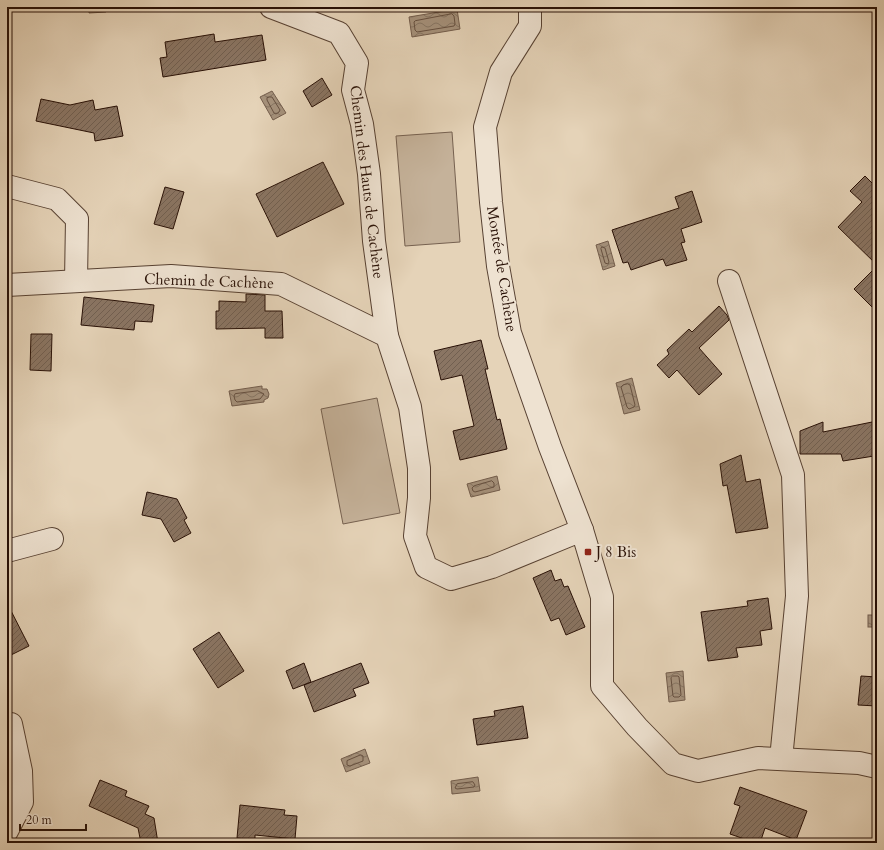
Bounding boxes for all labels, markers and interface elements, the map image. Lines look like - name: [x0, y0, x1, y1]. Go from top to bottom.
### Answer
- street label: Chemin des Hauts de Cachène: [345, 84, 389, 280]
- street label: Montée de Cachène: [482, 205, 522, 334]
- street label: Chemin de Cachène: [144, 269, 274, 293]
- place label: J 8 Bis: [594, 542, 636, 562]
- marker: J 8 Bis: [583, 547, 593, 557]
- scale bar: [20, 806, 86, 832]
- text: 20 m: [26, 812, 53, 828]

